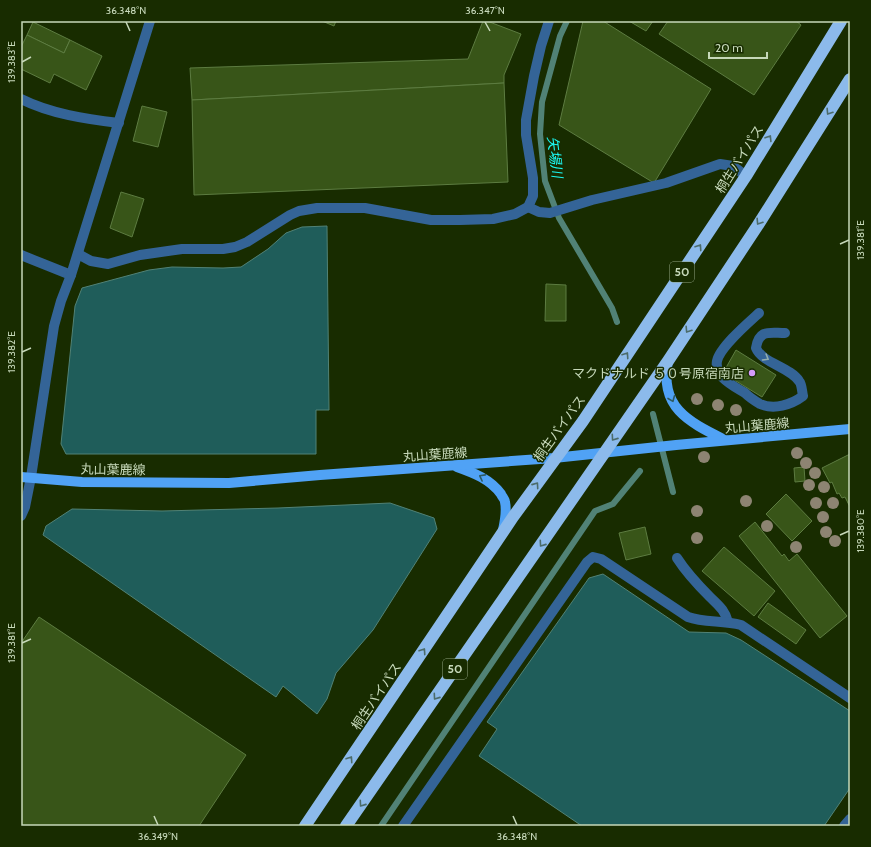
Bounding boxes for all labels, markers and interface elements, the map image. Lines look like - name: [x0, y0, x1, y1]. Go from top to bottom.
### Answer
- text: 36.348°N: [106, 4, 146, 17]
- text: 36.347°N: [465, 4, 505, 17]
- scale bar: [709, 34, 767, 60]
- text: 20 m: [715, 40, 743, 55]
- text: 139.383°E: [5, 41, 18, 83]
- one-way arrow: [826, 108, 834, 115]
- street label: 桐生バイパス: [712, 122, 766, 196]
- water label: 矢場川: [544, 135, 567, 181]
- one-way arrow: [764, 135, 772, 142]
- one-way arrow: [757, 218, 764, 225]
- text: 139.381°E: [854, 220, 867, 260]
- one-way arrow: [694, 244, 701, 251]
- road number: 50: [670, 262, 694, 282]
- one-way arrow: [685, 326, 693, 333]
- text: 139.382°E: [5, 331, 18, 373]
- one-way arrow: [621, 352, 629, 359]
- one-way arrow: [762, 354, 769, 361]
- place label: マクドナルド ５０号原宿南店: [572, 365, 744, 381]
- marker: マクドナルド ５０号原宿南店: [747, 368, 757, 378]
- street label: 桐生バイパス: [530, 392, 588, 464]
- one-way arrow: [667, 395, 675, 402]
- street label: 丸山葉鹿線: [724, 414, 790, 436]
- one-way arrow: [612, 433, 619, 440]
- street label: 丸山葉鹿線: [402, 444, 468, 464]
- street label: 丸山葉鹿線: [80, 460, 146, 478]
- one-way arrow: [479, 475, 486, 482]
- one-way arrow: [531, 482, 538, 489]
- text: 139.380°E: [854, 509, 867, 553]
- one-way arrow: [539, 540, 547, 547]
- text: 139.381°E: [5, 623, 18, 663]
- one-way arrow: [418, 648, 426, 655]
- street label: 桐生バイパス: [348, 659, 404, 733]
- road number: 50: [443, 659, 467, 679]
- one-way arrow: [433, 693, 441, 700]
- one-way arrow: [345, 756, 353, 763]
- one-way arrow: [359, 800, 367, 807]
- text: 36.349°N: [138, 830, 178, 843]
- text: 36.348°N: [497, 830, 537, 843]

